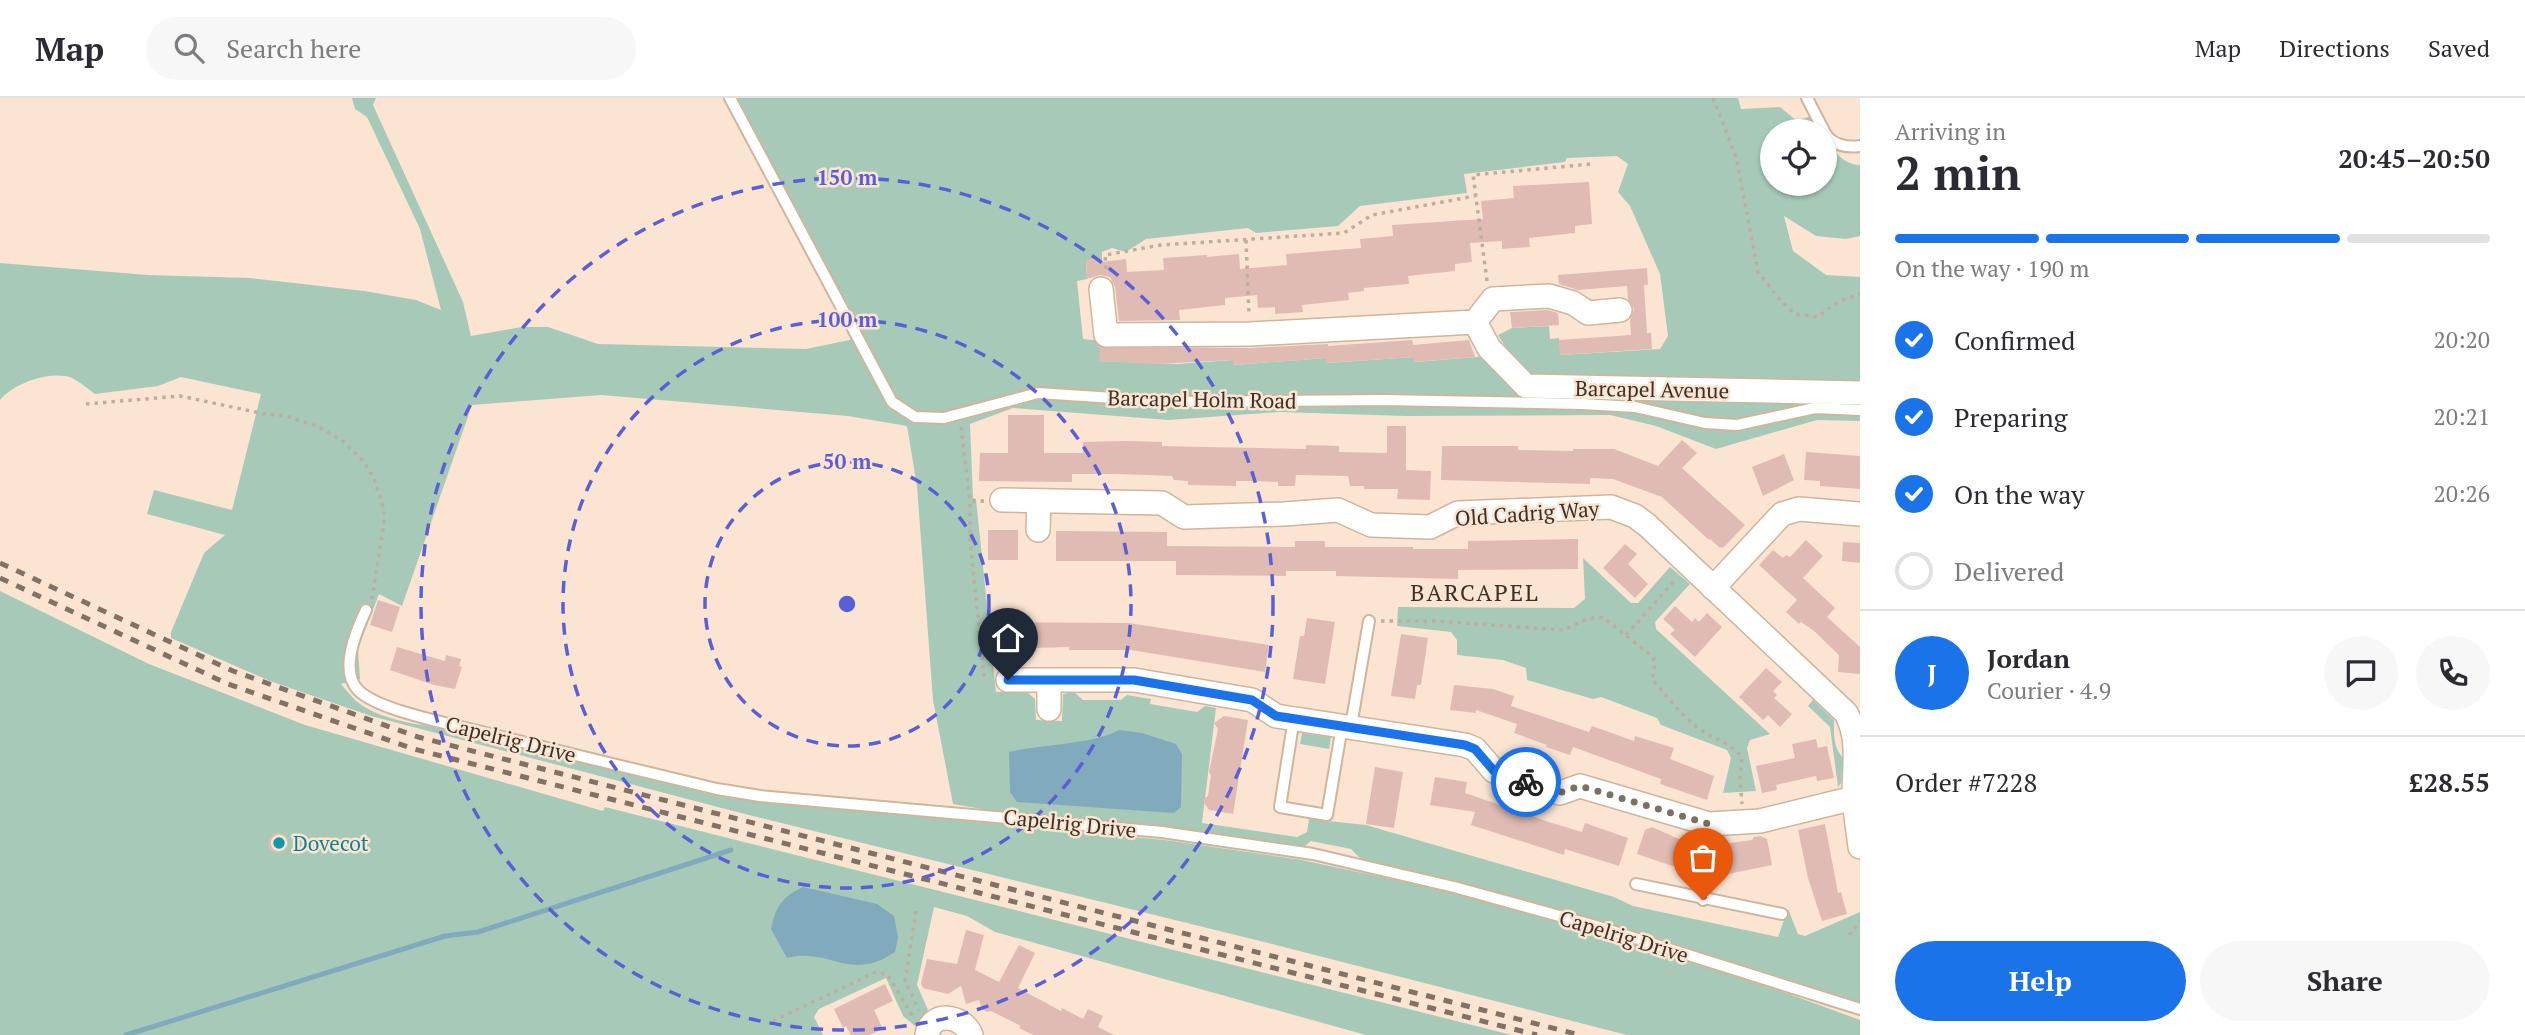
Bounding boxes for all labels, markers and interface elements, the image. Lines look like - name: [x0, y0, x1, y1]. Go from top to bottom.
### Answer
- search box: [146, 17, 636, 80]
- text: Map: [35, 27, 104, 70]
- icon: search: [170, 29, 208, 67]
- text: Search here: [226, 31, 361, 65]
- text: Map: [2195, 32, 2241, 64]
- text: Directions: [2279, 32, 2390, 64]
- text: Saved: [2428, 32, 2490, 64]
- text: Arriving in: [1895, 116, 2006, 147]
- map controls: [1760, 119, 1837, 196]
- button: locate: [1760, 119, 1837, 196]
- text: 20:45–20:50: [2338, 141, 2490, 175]
- text: 2 min: [1895, 142, 2021, 203]
- text: 150 m: [817, 163, 878, 191]
- text: On the way · 190 m: [1895, 253, 2089, 284]
- text: 100 m: [817, 305, 878, 333]
- icon: check: [1895, 321, 1933, 359]
- text: Confirmed: [1954, 323, 2075, 357]
- text: 20:20: [2433, 324, 2490, 355]
- street label: Barcapel Avenue: [1575, 374, 1729, 404]
- street label: Barcapel Holm Road: [1107, 383, 1297, 415]
- icon: check: [1895, 398, 1933, 436]
- text: Preparing: [1954, 400, 2067, 434]
- text: 20:21: [2433, 401, 2490, 432]
- text: 50 m: [823, 447, 872, 475]
- icon: check: [1895, 475, 1933, 513]
- text: On the way: [1954, 477, 2085, 511]
- text: 20:26: [2433, 478, 2490, 509]
- street label: Old Cadrig Way: [1454, 494, 1600, 532]
- text: Delivered: [1954, 554, 2064, 588]
- district label: BARCAPEL: [1410, 577, 1540, 608]
- centre of rings: [835, 592, 859, 616]
- pin: [978, 608, 1038, 680]
- icon: home: [989, 619, 1027, 657]
- button: chat: [2324, 636, 2398, 710]
- button: phone: [2416, 636, 2490, 710]
- text: Jordan: [1987, 641, 2070, 675]
- text: J: [1927, 656, 1937, 690]
- text: Courier · 4.9: [1987, 675, 2111, 706]
- street label: Capelrig Drive: [443, 709, 579, 769]
- courier: [1491, 747, 1561, 817]
- icon: bike: [1507, 763, 1545, 801]
- text: Order #7228: [1895, 765, 2037, 799]
- text: £28.55: [2409, 765, 2490, 799]
- street label: Capelrig Drive: [1002, 802, 1138, 844]
- pin: [1673, 828, 1733, 900]
- place label: Dovecot: [293, 829, 369, 857]
- marker: Dovecot: [271, 835, 287, 851]
- icon: bag: [1684, 839, 1722, 877]
- street label: Capelrig Drive: [1556, 903, 1692, 969]
- button: Help: [1895, 941, 2186, 1021]
- button: Share: [2200, 941, 2490, 1021]

